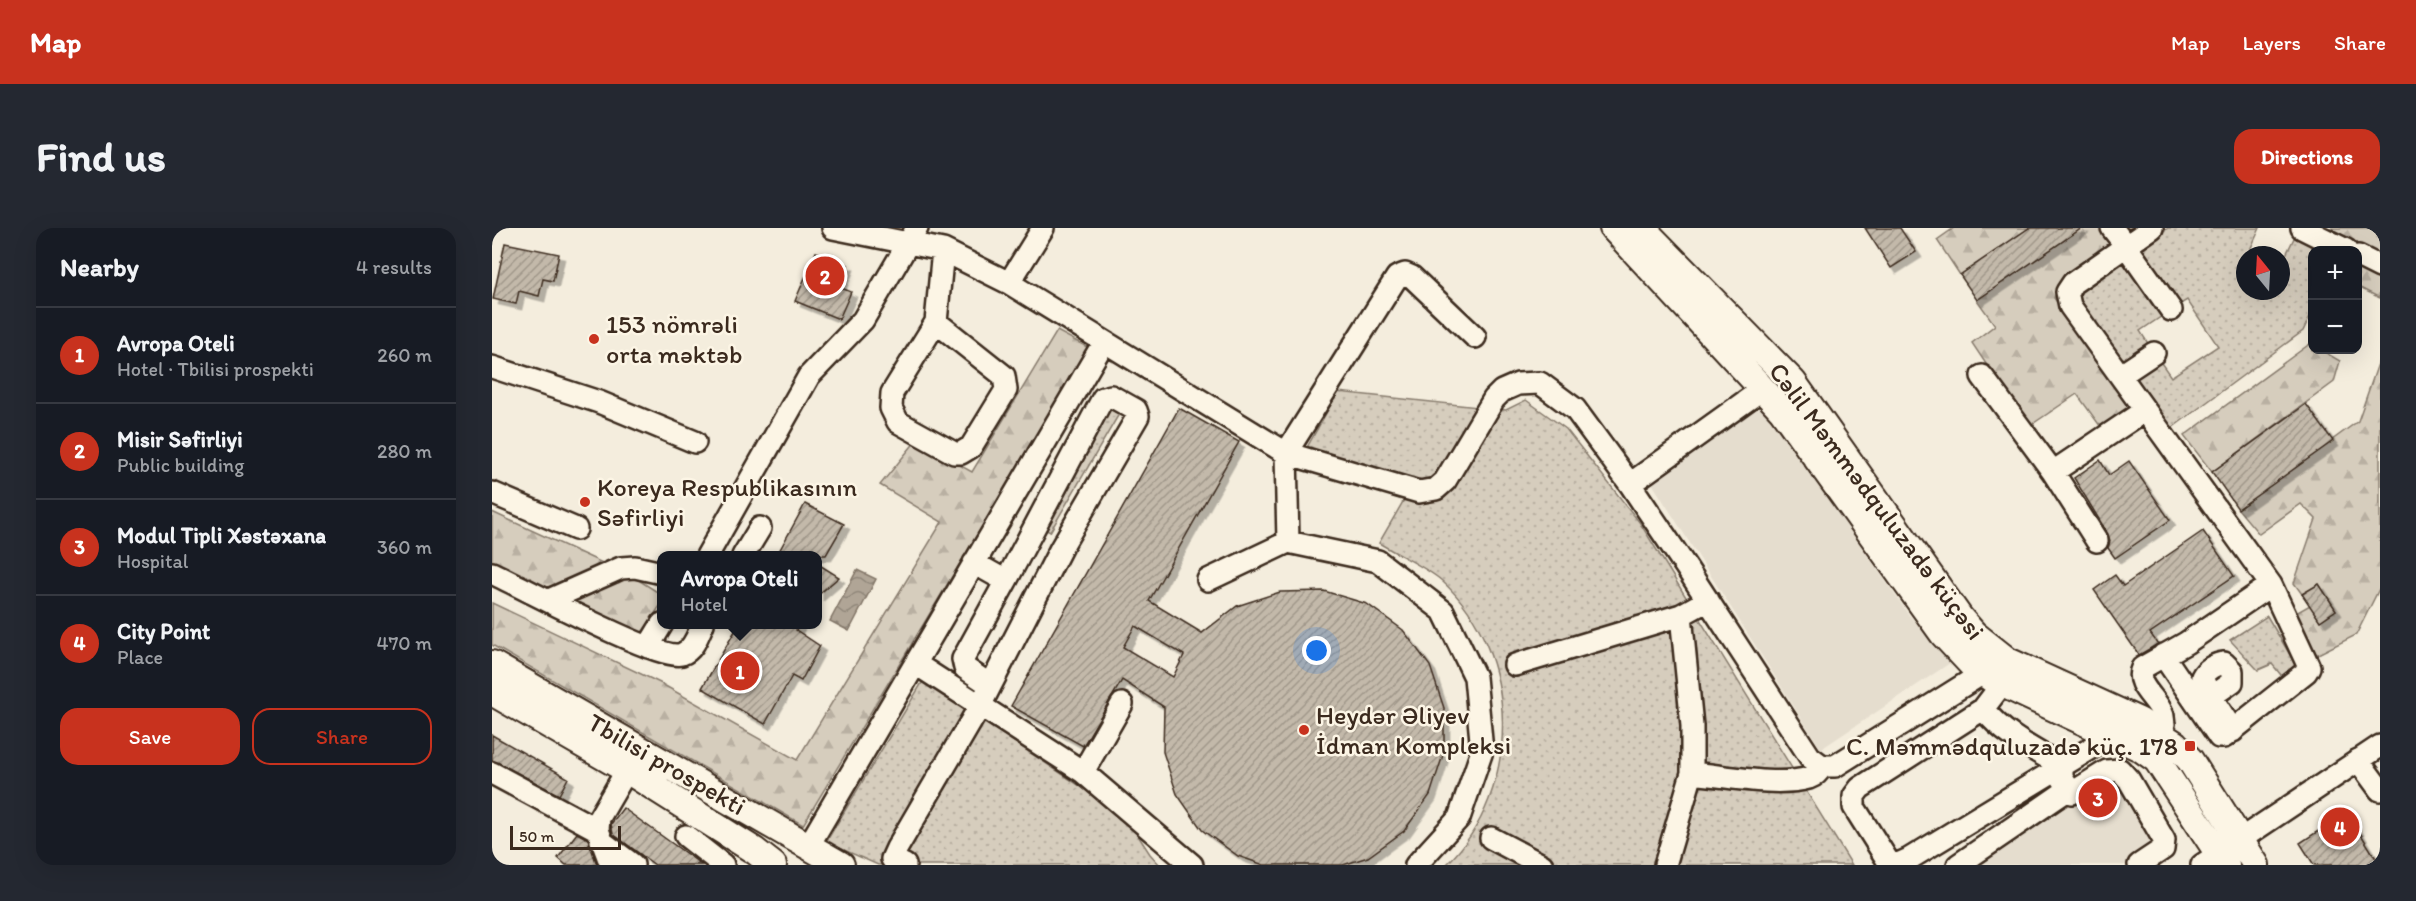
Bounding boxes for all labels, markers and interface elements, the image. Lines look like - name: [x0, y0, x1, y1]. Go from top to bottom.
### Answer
- text: Map: [30, 25, 81, 59]
- text: Map: [2171, 30, 2210, 55]
- text: Layers: [2243, 30, 2301, 55]
- text: Share: [2334, 30, 2386, 55]
- button: Directions: [2234, 129, 2380, 184]
- text: Find us: [36, 131, 166, 182]
- north arrow: [2236, 246, 2290, 300]
- map controls: [2308, 246, 2362, 354]
- button: +: [2308, 246, 2362, 300]
- text: Nearby: [60, 251, 139, 283]
- pin: 2: [806, 254, 844, 298]
- text: 4 results: [356, 255, 432, 279]
- button: −: [2308, 300, 2362, 354]
- place label: 153 nömrəli orta məktəb: [606, 308, 743, 370]
- text: Avropa Oteli: [117, 330, 235, 357]
- marker: 153 nömrəli orta məktəb: [587, 332, 601, 346]
- text: 1: [75, 343, 84, 367]
- text: 260 m: [377, 343, 432, 367]
- street label: Cəlil Məmmədquluzadə küçəsi: [1762, 356, 1992, 646]
- text: Hotel · Tbilisi prospekti: [117, 357, 314, 381]
- text: Misir Səfirliyi: [117, 426, 243, 453]
- text: 2: [74, 439, 85, 463]
- text: 280 m: [377, 439, 432, 463]
- text: Public building: [117, 453, 244, 477]
- place label: Koreya Respublikasının Səfirliyi: [597, 471, 858, 533]
- marker: Koreya Respublikasının Səfirliyi: [578, 495, 592, 509]
- text: Modul Tipli Xəstəxana: [117, 522, 326, 549]
- text: 3: [74, 535, 85, 559]
- text: 360 m: [377, 535, 432, 559]
- text: Hospital: [117, 549, 189, 573]
- popup: [657, 551, 822, 629]
- text: Avropa Oteli: [681, 565, 798, 592]
- text: Hotel: [681, 592, 727, 616]
- text: City Point: [117, 618, 210, 645]
- text: 4: [73, 631, 86, 655]
- text: 470 m: [376, 631, 432, 655]
- your location: [1302, 636, 1331, 665]
- text: Place: [117, 645, 163, 669]
- pin: 1: [720, 648, 760, 694]
- place label: Heydər Əliyev İdman Kompleksi: [1316, 699, 1511, 761]
- street label: Tbilisi prospekti: [582, 706, 752, 822]
- button: Save: [60, 708, 240, 765]
- button: Share: [252, 708, 432, 765]
- marker: Heydər Əliyev İdman Kompleksi: [1297, 723, 1311, 737]
- place label: C. Məmmədquluzadə küç. 178: [1846, 730, 2178, 762]
- marker: C. Məmmədquluzadə küç. 178: [2183, 739, 2197, 753]
- pin: 3: [2078, 776, 2118, 820]
- pin: 4: [2320, 804, 2360, 850]
- scale bar: [510, 823, 621, 850]
- text: 50 m: [519, 827, 554, 846]

